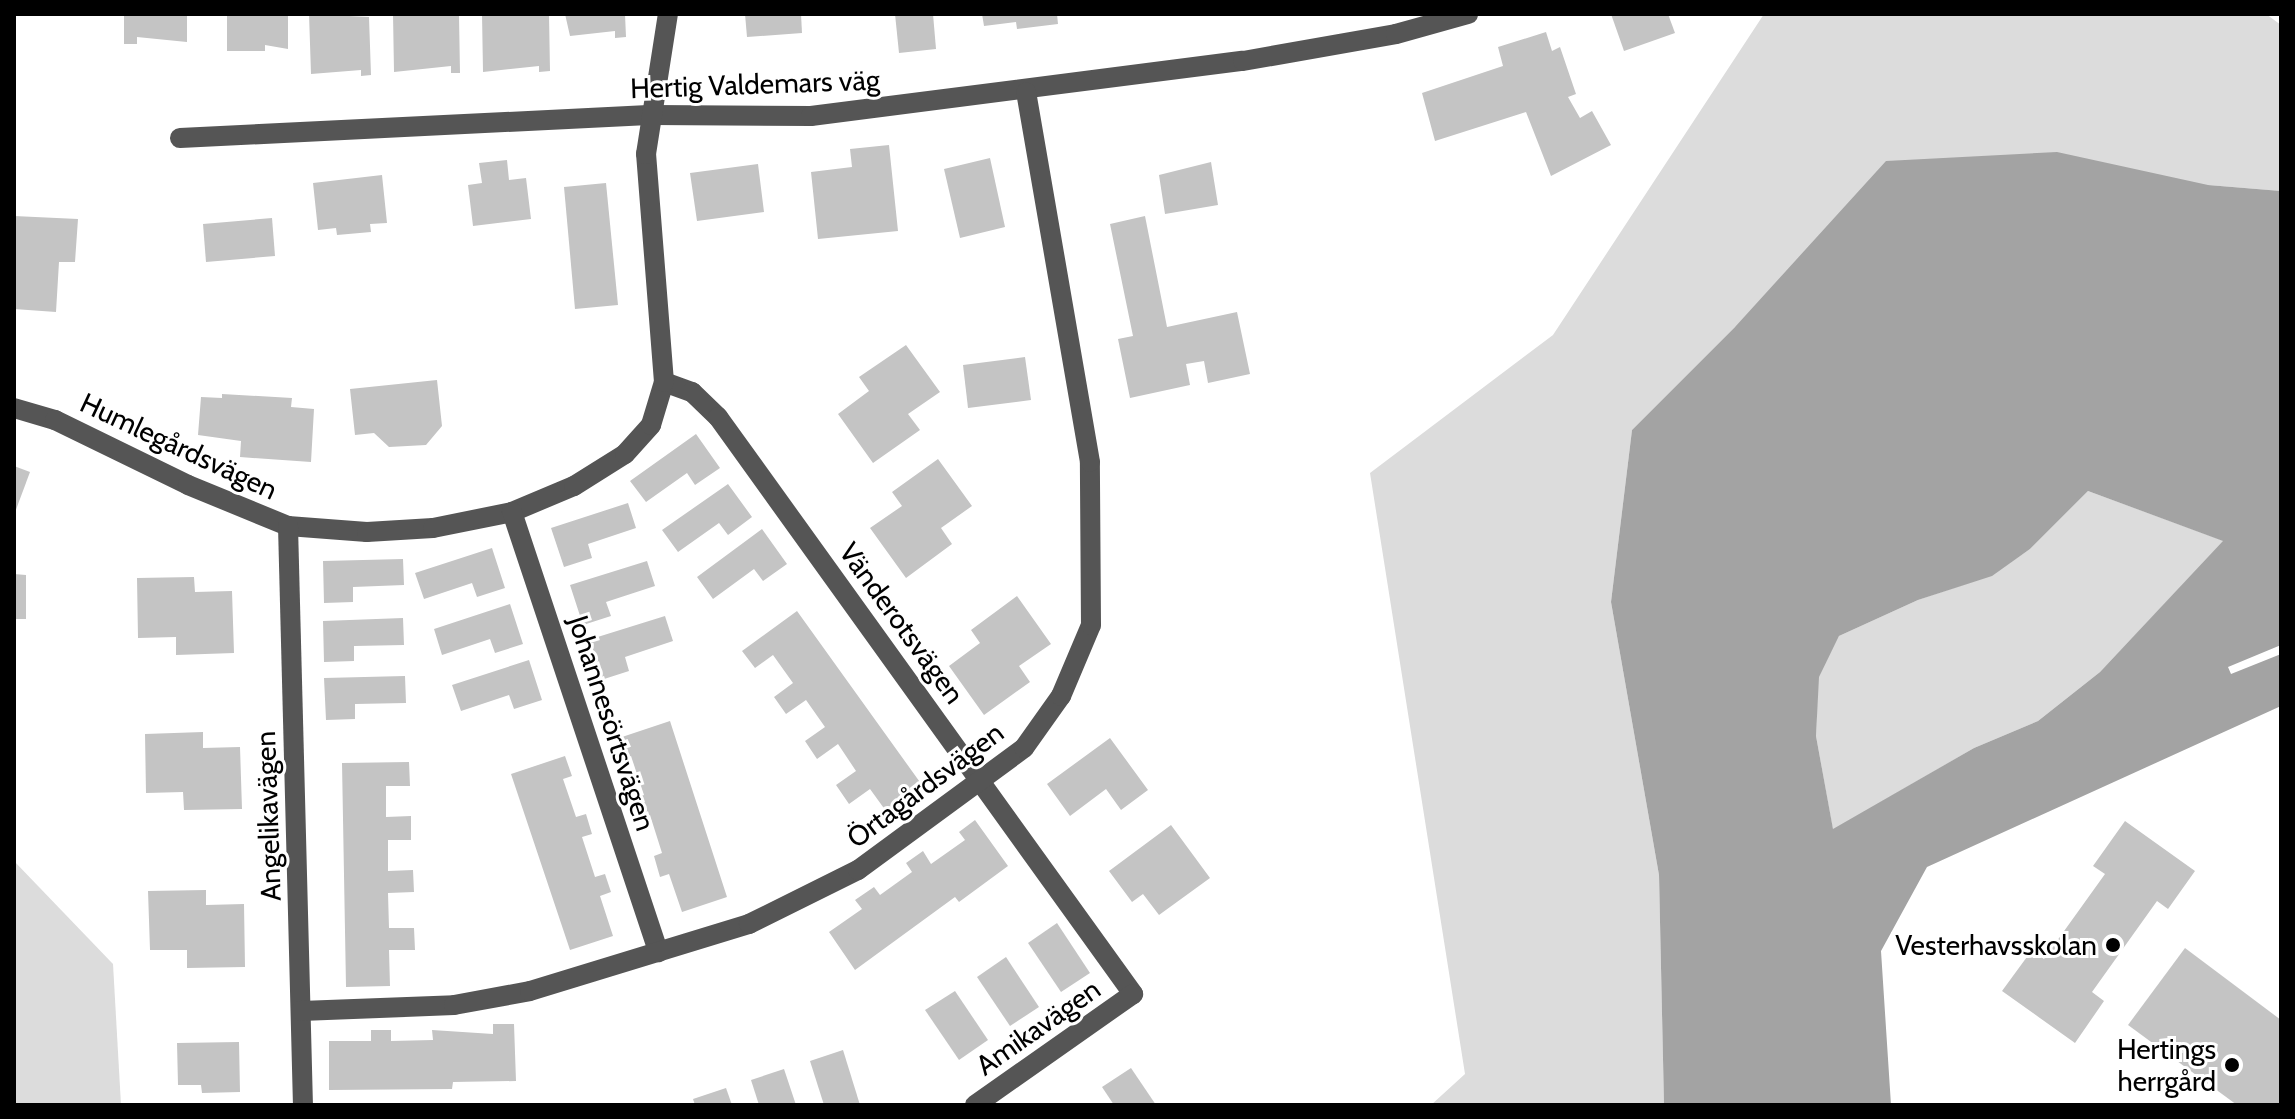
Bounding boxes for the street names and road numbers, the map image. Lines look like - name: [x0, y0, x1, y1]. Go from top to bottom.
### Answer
- street label: Hertig Valdemars väg: [630, 63, 880, 105]
- street label: Humlegårdsvägen: [75, 386, 283, 506]
- street label: Vänderotsvägen: [832, 536, 972, 710]
- street label: Johannesörtsvägen: [561, 611, 663, 835]
- street label: Örtagårdsvägen: [840, 715, 1010, 855]
- street label: Angelikavägen: [248, 730, 288, 902]
- street label: Amikavägen: [969, 972, 1107, 1082]

